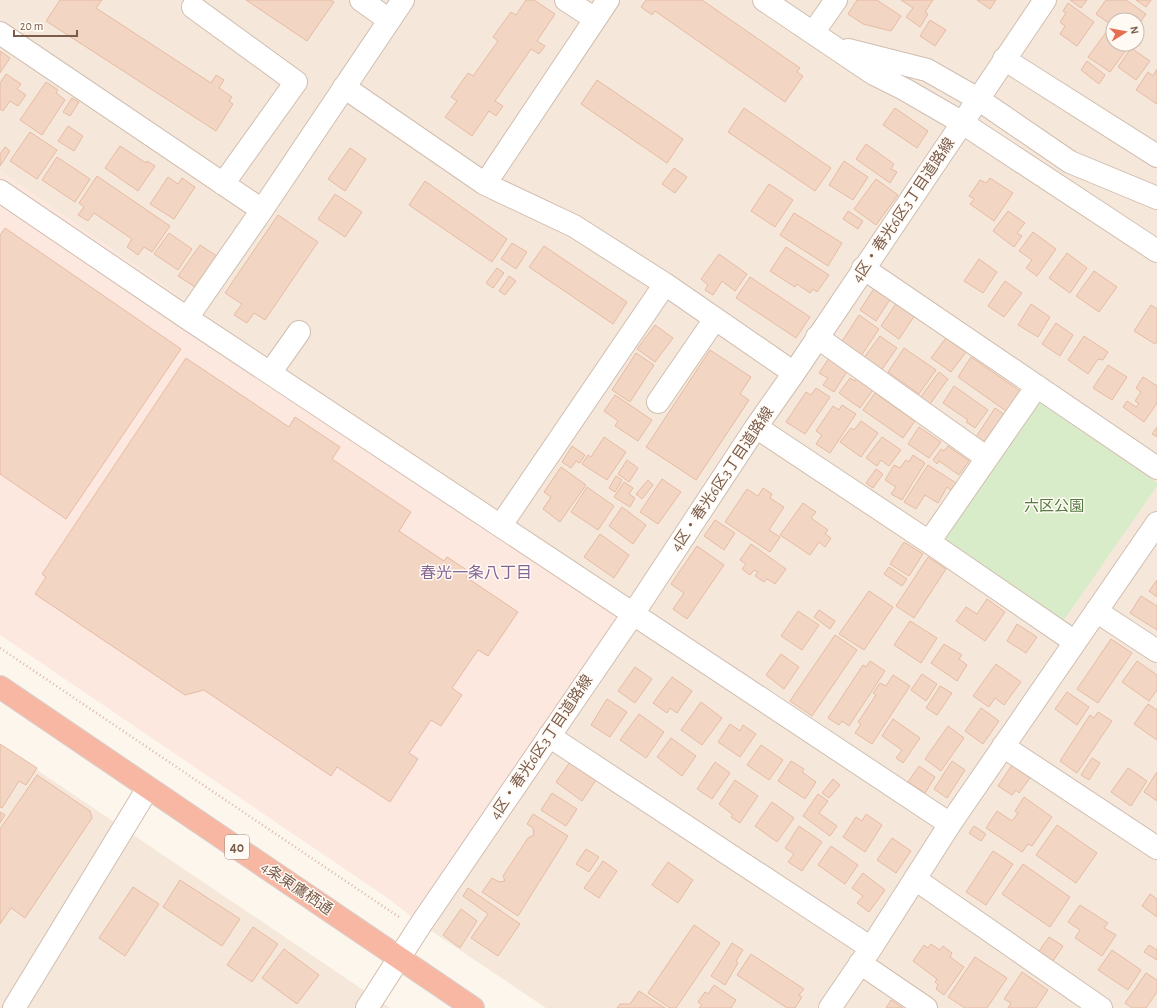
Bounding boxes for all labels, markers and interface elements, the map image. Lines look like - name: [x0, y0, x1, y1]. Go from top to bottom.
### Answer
- scale bar: [14, 12, 77, 38]
- north arrow: [1105, 12, 1145, 52]
- text: 20 m: [20, 20, 43, 32]
- text: N: [1128, 25, 1140, 35]
- street label: 4区・春光6区3丁目道路線: [849, 135, 957, 285]
- street label: 4区・春光6区3丁目道路線: [668, 404, 776, 554]
- park label: 六区公園: [1024, 498, 1084, 514]
- district label: 春光一条八丁目: [420, 564, 532, 581]
- street label: 4区・春光6区3丁目道路線: [487, 672, 595, 822]
- road number: 40: [225, 835, 249, 859]
- street label: 4条東鷹栖通: [258, 858, 336, 918]

